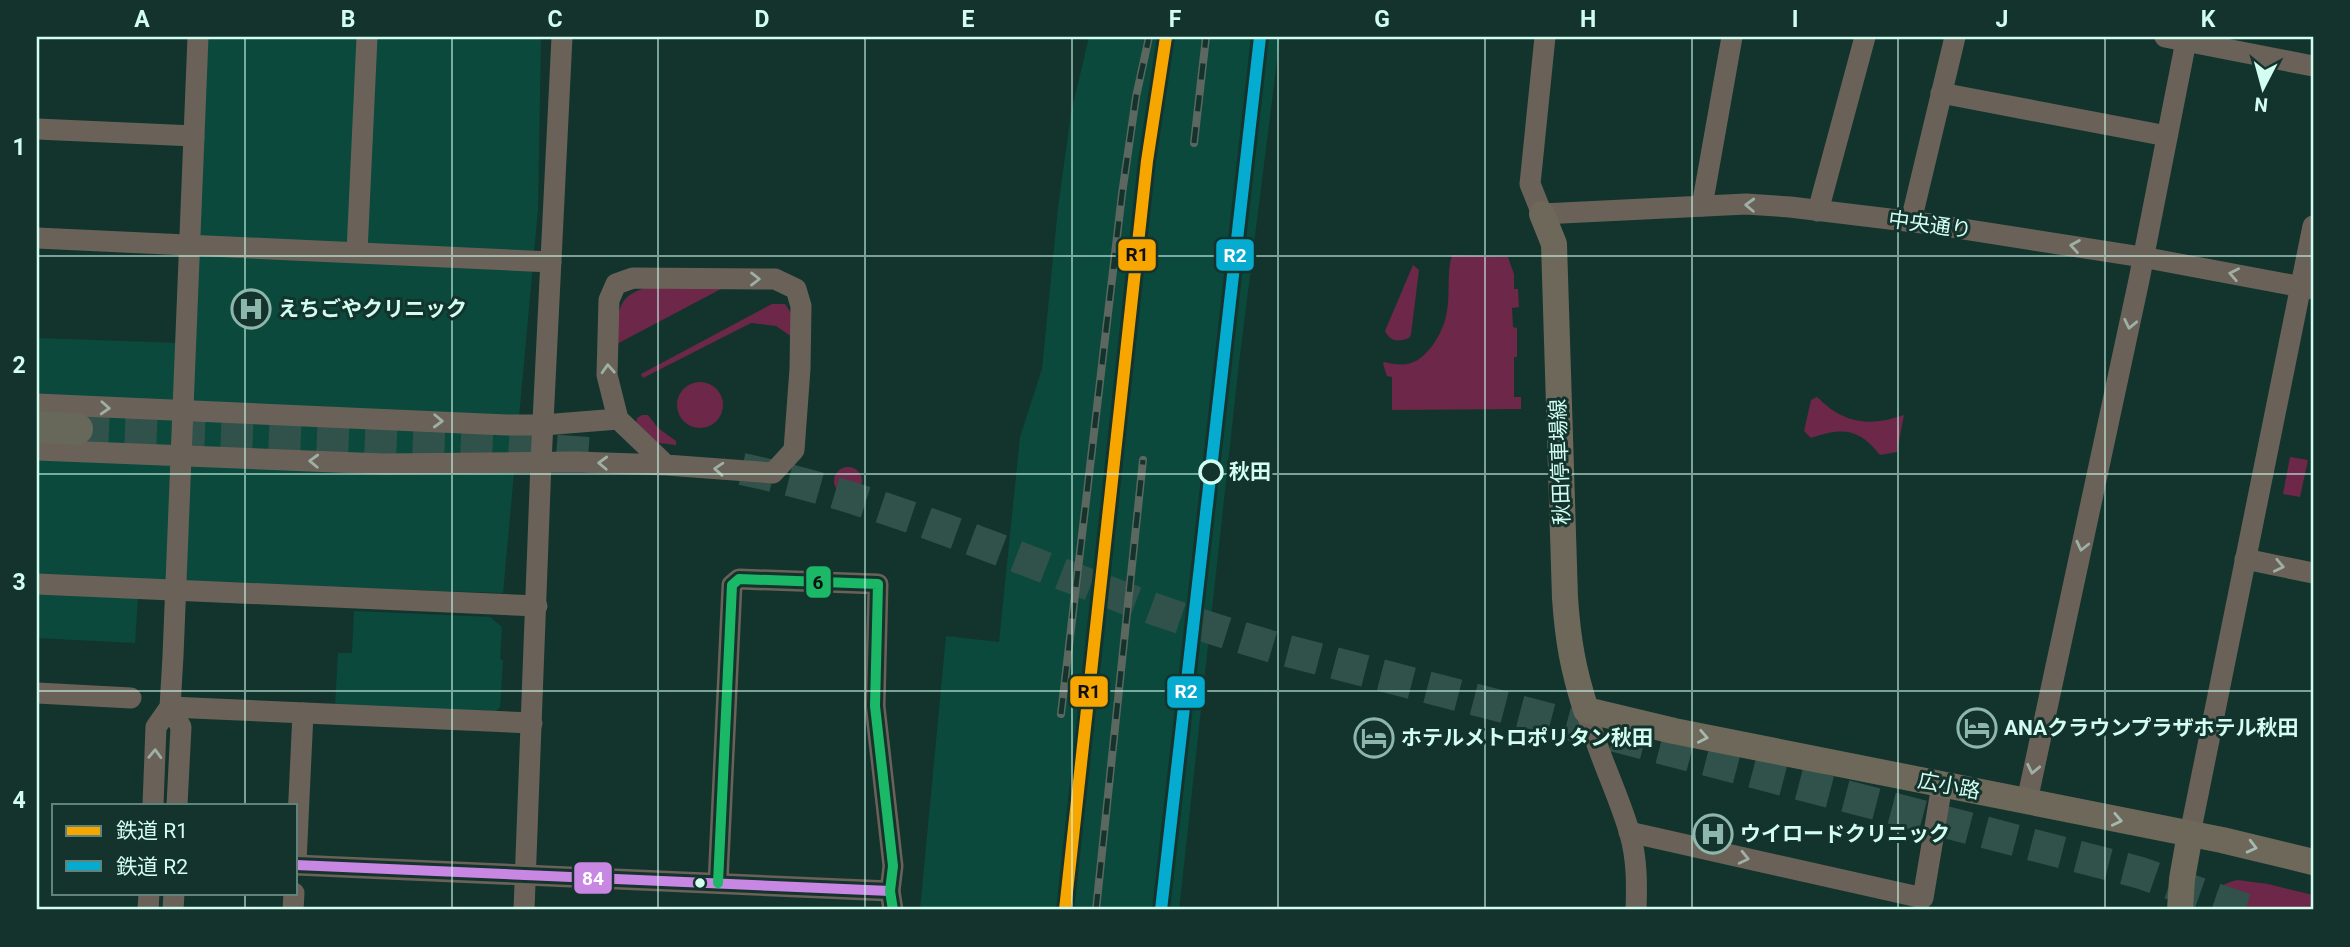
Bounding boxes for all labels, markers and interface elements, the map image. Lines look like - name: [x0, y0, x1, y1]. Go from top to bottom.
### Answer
- text: A: [134, 6, 150, 33]
- text: B: [341, 6, 355, 33]
- text: C: [547, 6, 563, 33]
- text: D: [755, 6, 769, 33]
- text: E: [962, 6, 975, 33]
- text: F: [1169, 6, 1182, 33]
- text: G: [1374, 6, 1390, 33]
- text: H: [1580, 6, 1596, 33]
- text: I: [1792, 6, 1798, 33]
- text: J: [1996, 6, 2008, 33]
- text: K: [2201, 6, 2216, 33]
- north arrow: [2228, 52, 2298, 122]
- text: N: [2253, 92, 2269, 117]
- text: 1: [12, 134, 26, 161]
- one-way arrow: [1745, 197, 1756, 212]
- street label: 中央通り: [1887, 207, 1973, 243]
- line badge: R1: [1117, 238, 1157, 272]
- line badge: R2: [1215, 238, 1255, 272]
- one-way arrow: [2069, 239, 2081, 254]
- text: R1: [1125, 243, 1149, 266]
- text: R2: [1223, 244, 1247, 267]
- one-way arrow: [2228, 268, 2240, 283]
- one-way arrow: [751, 271, 761, 287]
- hospital icon: えちごやクリニック: [230, 288, 272, 330]
- place label: えちごやクリニック: [278, 297, 467, 321]
- one-way arrow: [2123, 318, 2138, 330]
- text: 2: [12, 352, 26, 379]
- one-way arrow: [601, 363, 616, 374]
- street label: 秋田停車場線: [1546, 399, 1574, 525]
- one-way arrow: [100, 401, 111, 416]
- one-way arrow: [433, 414, 444, 429]
- one-way arrow: [309, 453, 320, 468]
- one-way arrow: [598, 455, 609, 470]
- marker: 秋田: [1199, 460, 1223, 484]
- place label: 秋田: [1229, 460, 1271, 484]
- one-way arrow: [714, 462, 725, 477]
- one-way arrow: [2076, 540, 2091, 552]
- one-way arrow: [2273, 558, 2285, 573]
- line badge: 6: [805, 565, 832, 599]
- text: 3: [12, 569, 26, 596]
- text: 6: [813, 571, 824, 594]
- line badge: R1: [1069, 675, 1109, 708]
- line badge: R2: [1166, 675, 1206, 709]
- text: R1: [1077, 680, 1101, 703]
- text: R2: [1174, 680, 1198, 703]
- hotel icon: ANAクラウンプラザホテル秋田: [1956, 707, 1998, 749]
- place label: ANAクラウンプラザホテル秋田: [2004, 716, 2299, 740]
- hotel icon: ホテルメトロポリタン秋田: [1353, 717, 1395, 759]
- place label: ホテルメトロポリタン秋田: [1401, 726, 1653, 750]
- one-way arrow: [1697, 728, 1709, 743]
- one-way arrow: [147, 748, 162, 759]
- one-way arrow: [2027, 763, 2042, 775]
- street label: 広小路: [1916, 768, 1982, 804]
- text: 4: [12, 787, 26, 814]
- legend: [52, 804, 298, 894]
- one-way arrow: [2111, 811, 2123, 826]
- hospital icon: ウイロードクリニック: [1692, 813, 1734, 855]
- text: 鉄道 R1: [116, 819, 188, 843]
- place label: ウイロードクリニック: [1740, 822, 1950, 846]
- one-way arrow: [2246, 839, 2258, 853]
- one-way arrow: [1738, 850, 1750, 864]
- text: 鉄道 R2: [116, 855, 188, 879]
- line badge: 84: [573, 861, 613, 895]
- text: 84: [582, 867, 604, 890]
- unlabelled marker: [693, 876, 707, 890]

